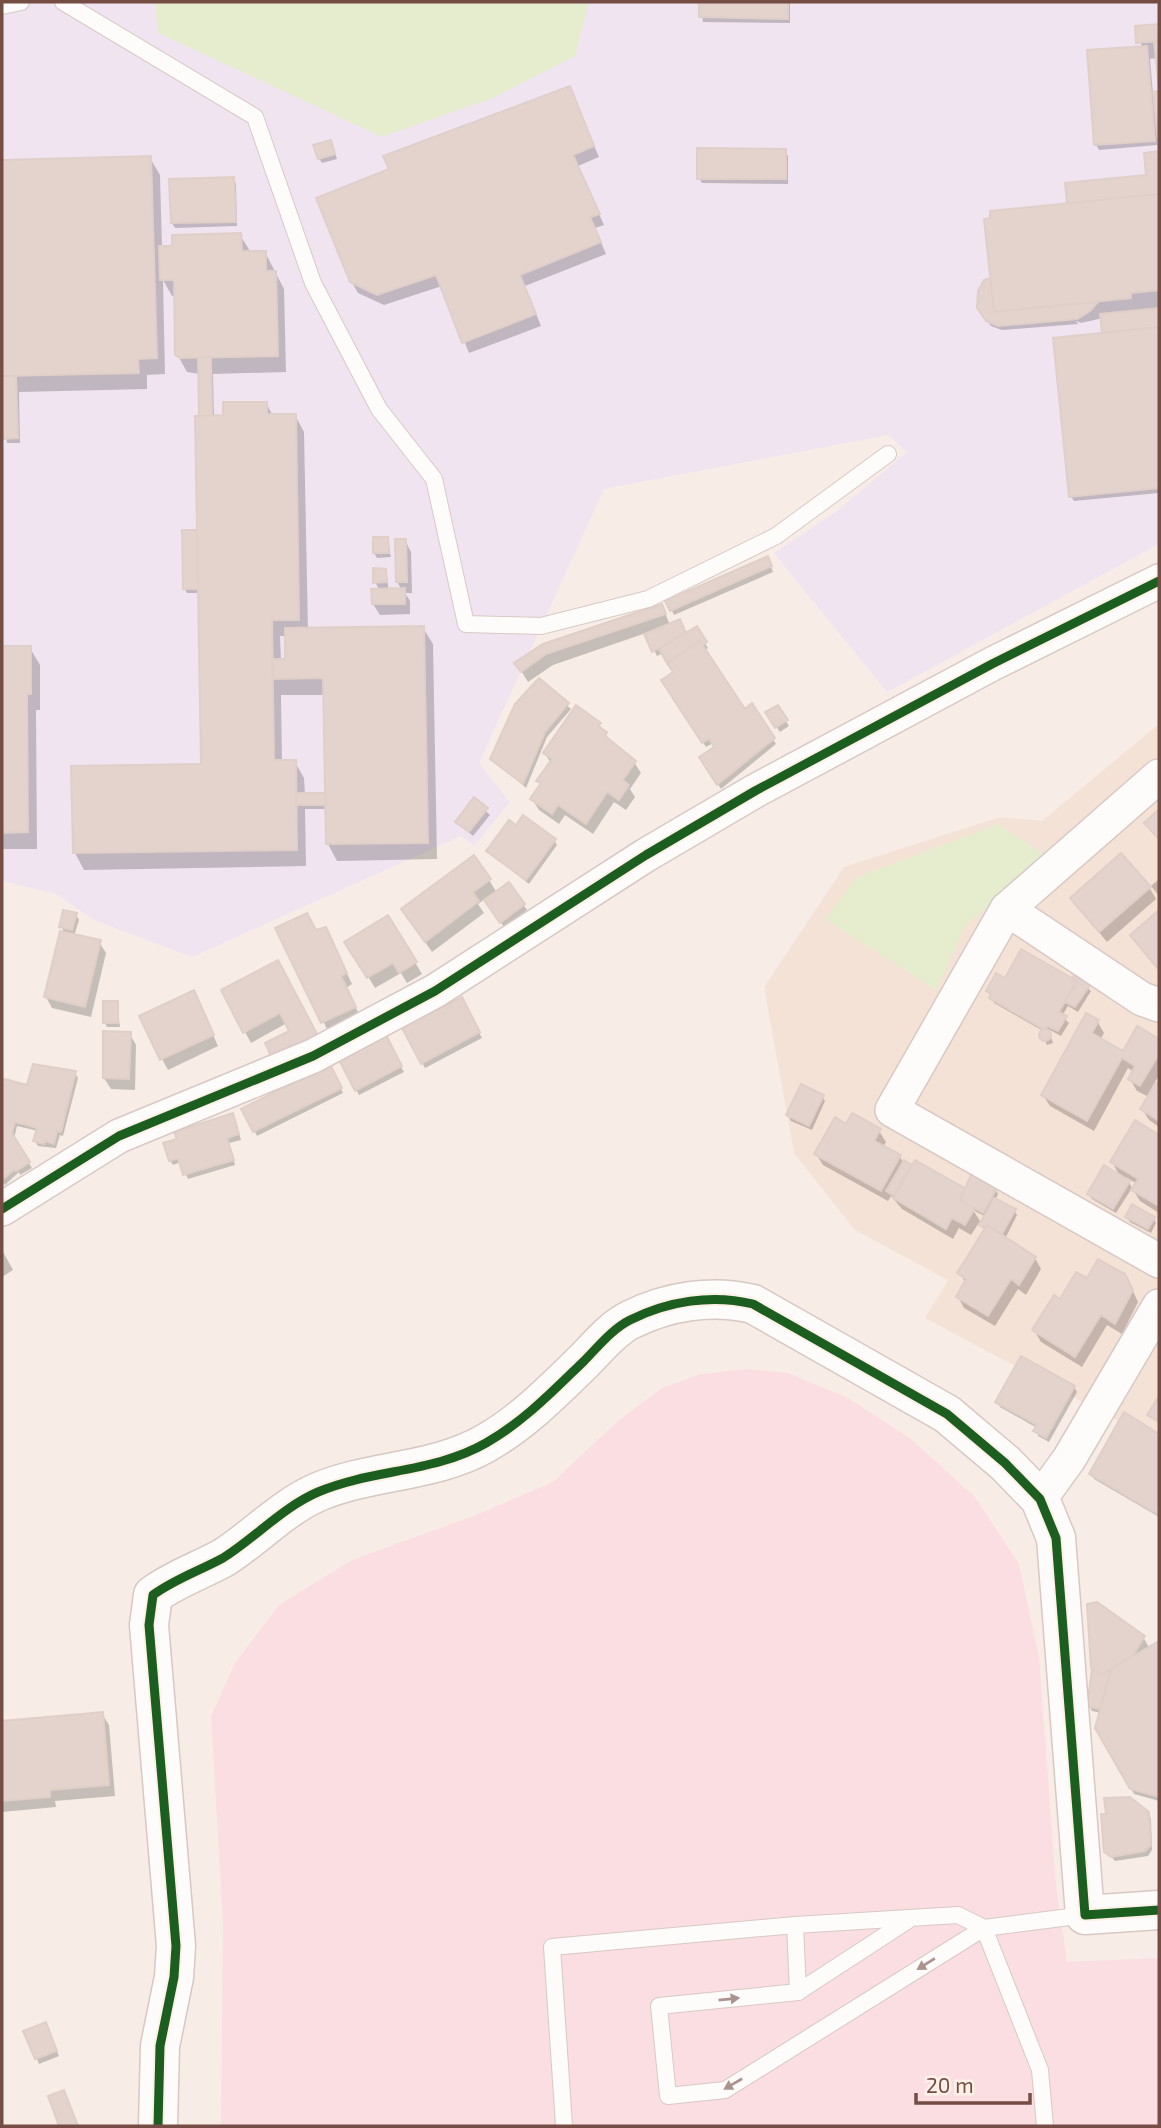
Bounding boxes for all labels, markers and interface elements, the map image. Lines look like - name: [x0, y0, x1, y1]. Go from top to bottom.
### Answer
- one-way arrow: [917, 1958, 936, 1971]
- one-way arrow: [718, 1994, 740, 2005]
- scale bar: [916, 2062, 1030, 2106]
- text: 20 m: [926, 2072, 974, 2097]
- one-way arrow: [724, 2078, 743, 2091]

